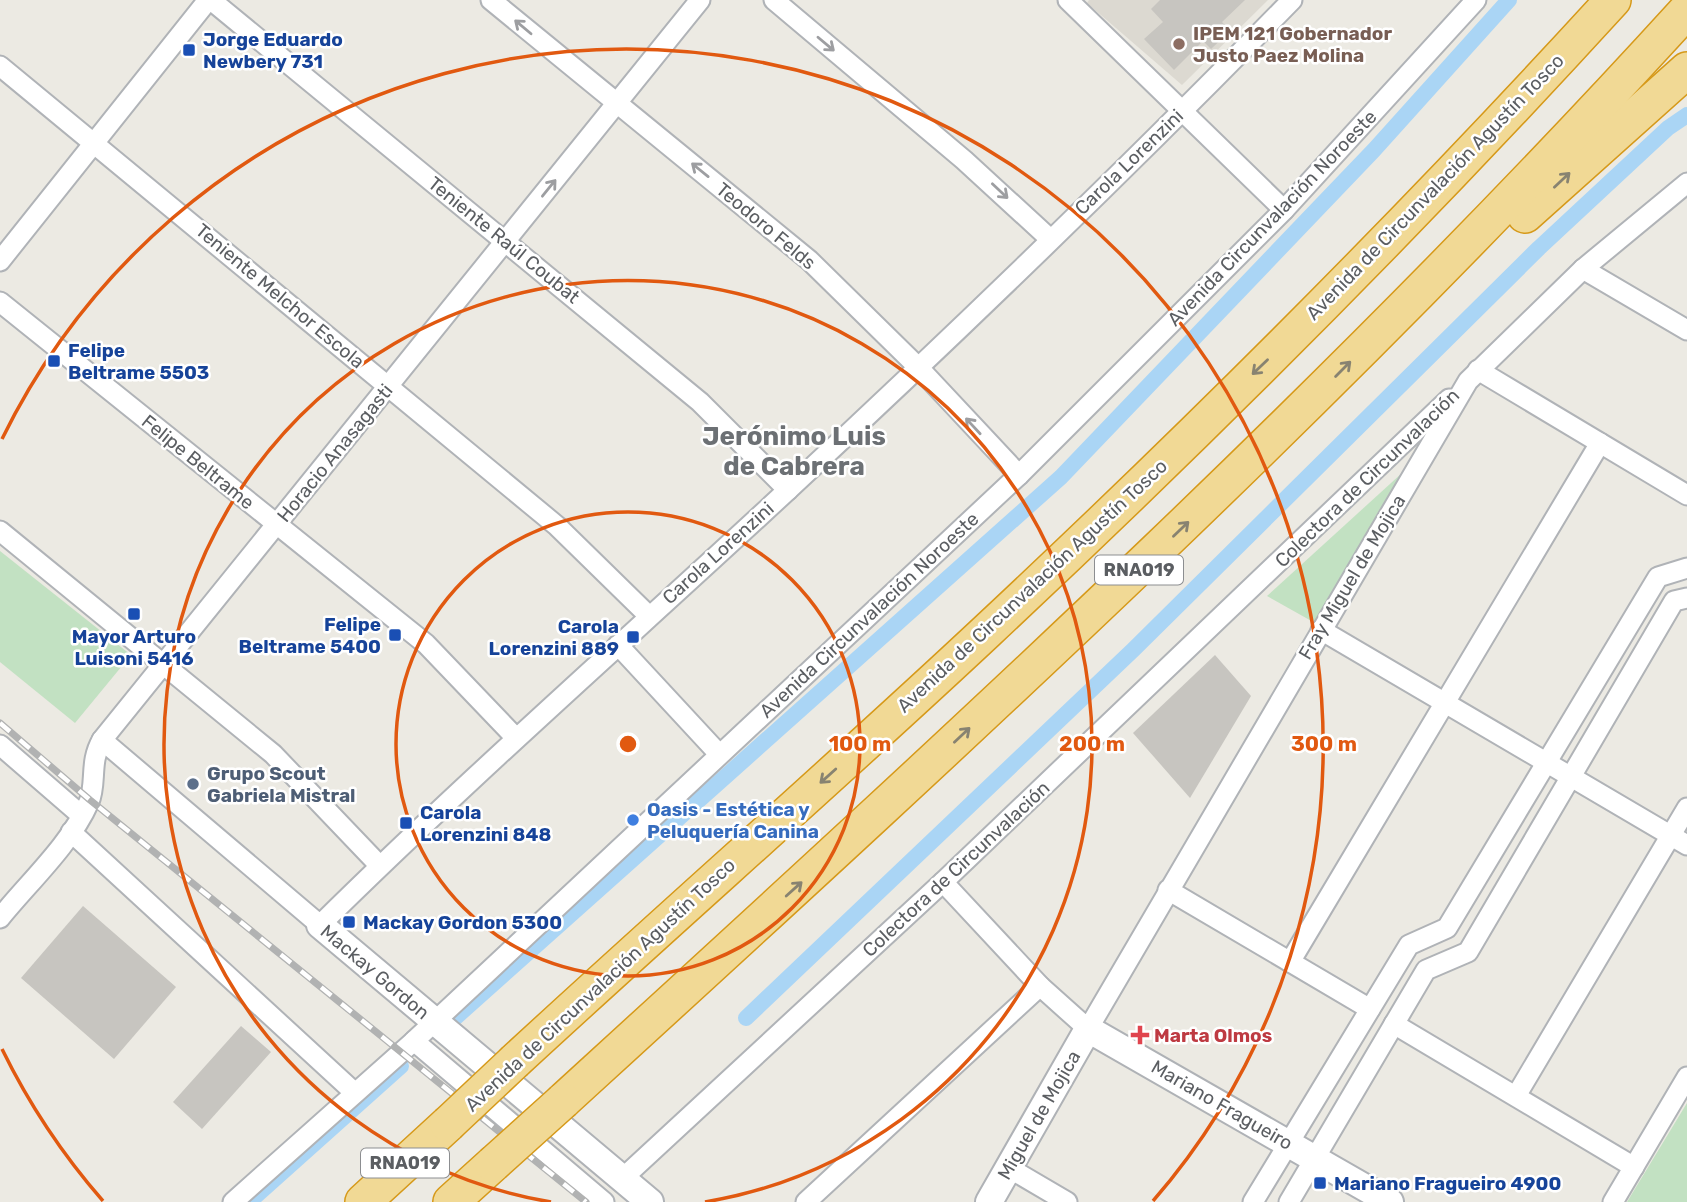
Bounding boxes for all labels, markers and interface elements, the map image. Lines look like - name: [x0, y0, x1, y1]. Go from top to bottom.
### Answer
- one-way arrow: [515, 19, 533, 34]
- place label: IPEM 121 Gobernador Justo Paez Molina: [1193, 22, 1392, 67]
- place label: Jorge Eduardo Newbery 731: [203, 28, 343, 73]
- one-way arrow: [817, 36, 835, 52]
- marker: IPEM 121 Gobernador Justo Paez Molina: [1171, 36, 1187, 52]
- marker: Jorge Eduardo Newbery 731: [181, 42, 197, 58]
- street label: Avenida de Circunvalación Agustín Tosco: [1301, 49, 1569, 325]
- street label: Carola Lorenzini: [1070, 104, 1188, 220]
- street label: Avenida Circunvalación Noroeste: [1163, 105, 1381, 331]
- one-way arrow: [691, 162, 709, 178]
- street label: Teniente Raúl Coubat: [424, 172, 585, 309]
- one-way arrow: [1553, 172, 1570, 189]
- street label: Teodoro Felds: [712, 178, 820, 274]
- one-way arrow: [542, 179, 557, 197]
- one-way arrow: [991, 183, 1008, 200]
- street label: Teniente Melchor Escola: [191, 219, 369, 373]
- place label: Felipe Beltrame 5503: [68, 339, 209, 384]
- marker: Felipe Beltrame 5503: [46, 353, 62, 369]
- one-way arrow: [1252, 359, 1269, 376]
- one-way arrow: [1334, 361, 1351, 378]
- street label: Horacio Anasagasti: [272, 379, 398, 527]
- street label: Colectora de Circunvalación: [1270, 384, 1464, 572]
- street label: Felipe Beltrame: [137, 410, 259, 514]
- one-way arrow: [964, 418, 981, 435]
- district label: Jerónimo Luis de Cabrera: [702, 421, 886, 482]
- street label: Avenida de Circunvalación Agustín Tosco: [892, 455, 1172, 717]
- street label: Fray Miguel de Mojica: [1294, 490, 1410, 664]
- street label: Carola Lorenzini: [658, 497, 778, 609]
- street label: Avenida Circunvalación Noroeste: [755, 507, 983, 723]
- one-way arrow: [1172, 521, 1189, 538]
- road number: RNA019: [1095, 556, 1183, 584]
- marker: Mayor Arturo Luisoni 5416: [126, 606, 142, 622]
- place label: Felipe Beltrame 5400: [239, 613, 381, 658]
- place label: Carola Lorenzini 889: [489, 615, 619, 660]
- place label: Mayor Arturo Luisoni 5416: [72, 625, 196, 670]
- marker: Felipe Beltrame 5400: [387, 627, 403, 643]
- marker: Carola Lorenzini 889: [625, 629, 641, 645]
- one-way arrow: [953, 727, 971, 743]
- text: 100 m: [829, 731, 891, 756]
- text: 200 m: [1059, 731, 1125, 756]
- text: 300 m: [1291, 731, 1357, 756]
- centre of rings: [616, 732, 640, 756]
- place label: Grupo Scout Gabriela Mistral: [207, 762, 356, 807]
- one-way arrow: [820, 767, 837, 784]
- marker: Grupo Scout Gabriela Mistral: [185, 776, 201, 792]
- street label: Colectora de Circunvalación: [858, 776, 1054, 962]
- place label: Oasis - Estética y Peluquería Canina: [647, 798, 819, 843]
- place label: Carola Lorenzini 848: [420, 801, 551, 846]
- marker: Oasis - Estética y Peluquería Canina: [625, 812, 641, 828]
- marker: Carola Lorenzini 848: [398, 815, 414, 831]
- street label: Avenida de Circunvalación Agustín Tosco: [460, 854, 740, 1116]
- one-way arrow: [785, 881, 803, 897]
- place label: Mackay Gordon 5300: [363, 911, 562, 934]
- marker: Mackay Gordon 5300: [341, 914, 357, 930]
- street label: Mackay Gordon: [316, 920, 434, 1024]
- place label: Marta Olmos: [1154, 1024, 1272, 1047]
- marker: Marta Olmos: [1132, 1027, 1148, 1043]
- street label: Miguel de Mojica: [993, 1046, 1085, 1184]
- street label: Mariano Fragueiro: [1147, 1055, 1297, 1155]
- road number: RNA019: [361, 1148, 449, 1178]
- place label: Mariano Fragueiro 4900: [1334, 1172, 1561, 1195]
- marker: Mariano Fragueiro 4900: [1312, 1175, 1328, 1191]

